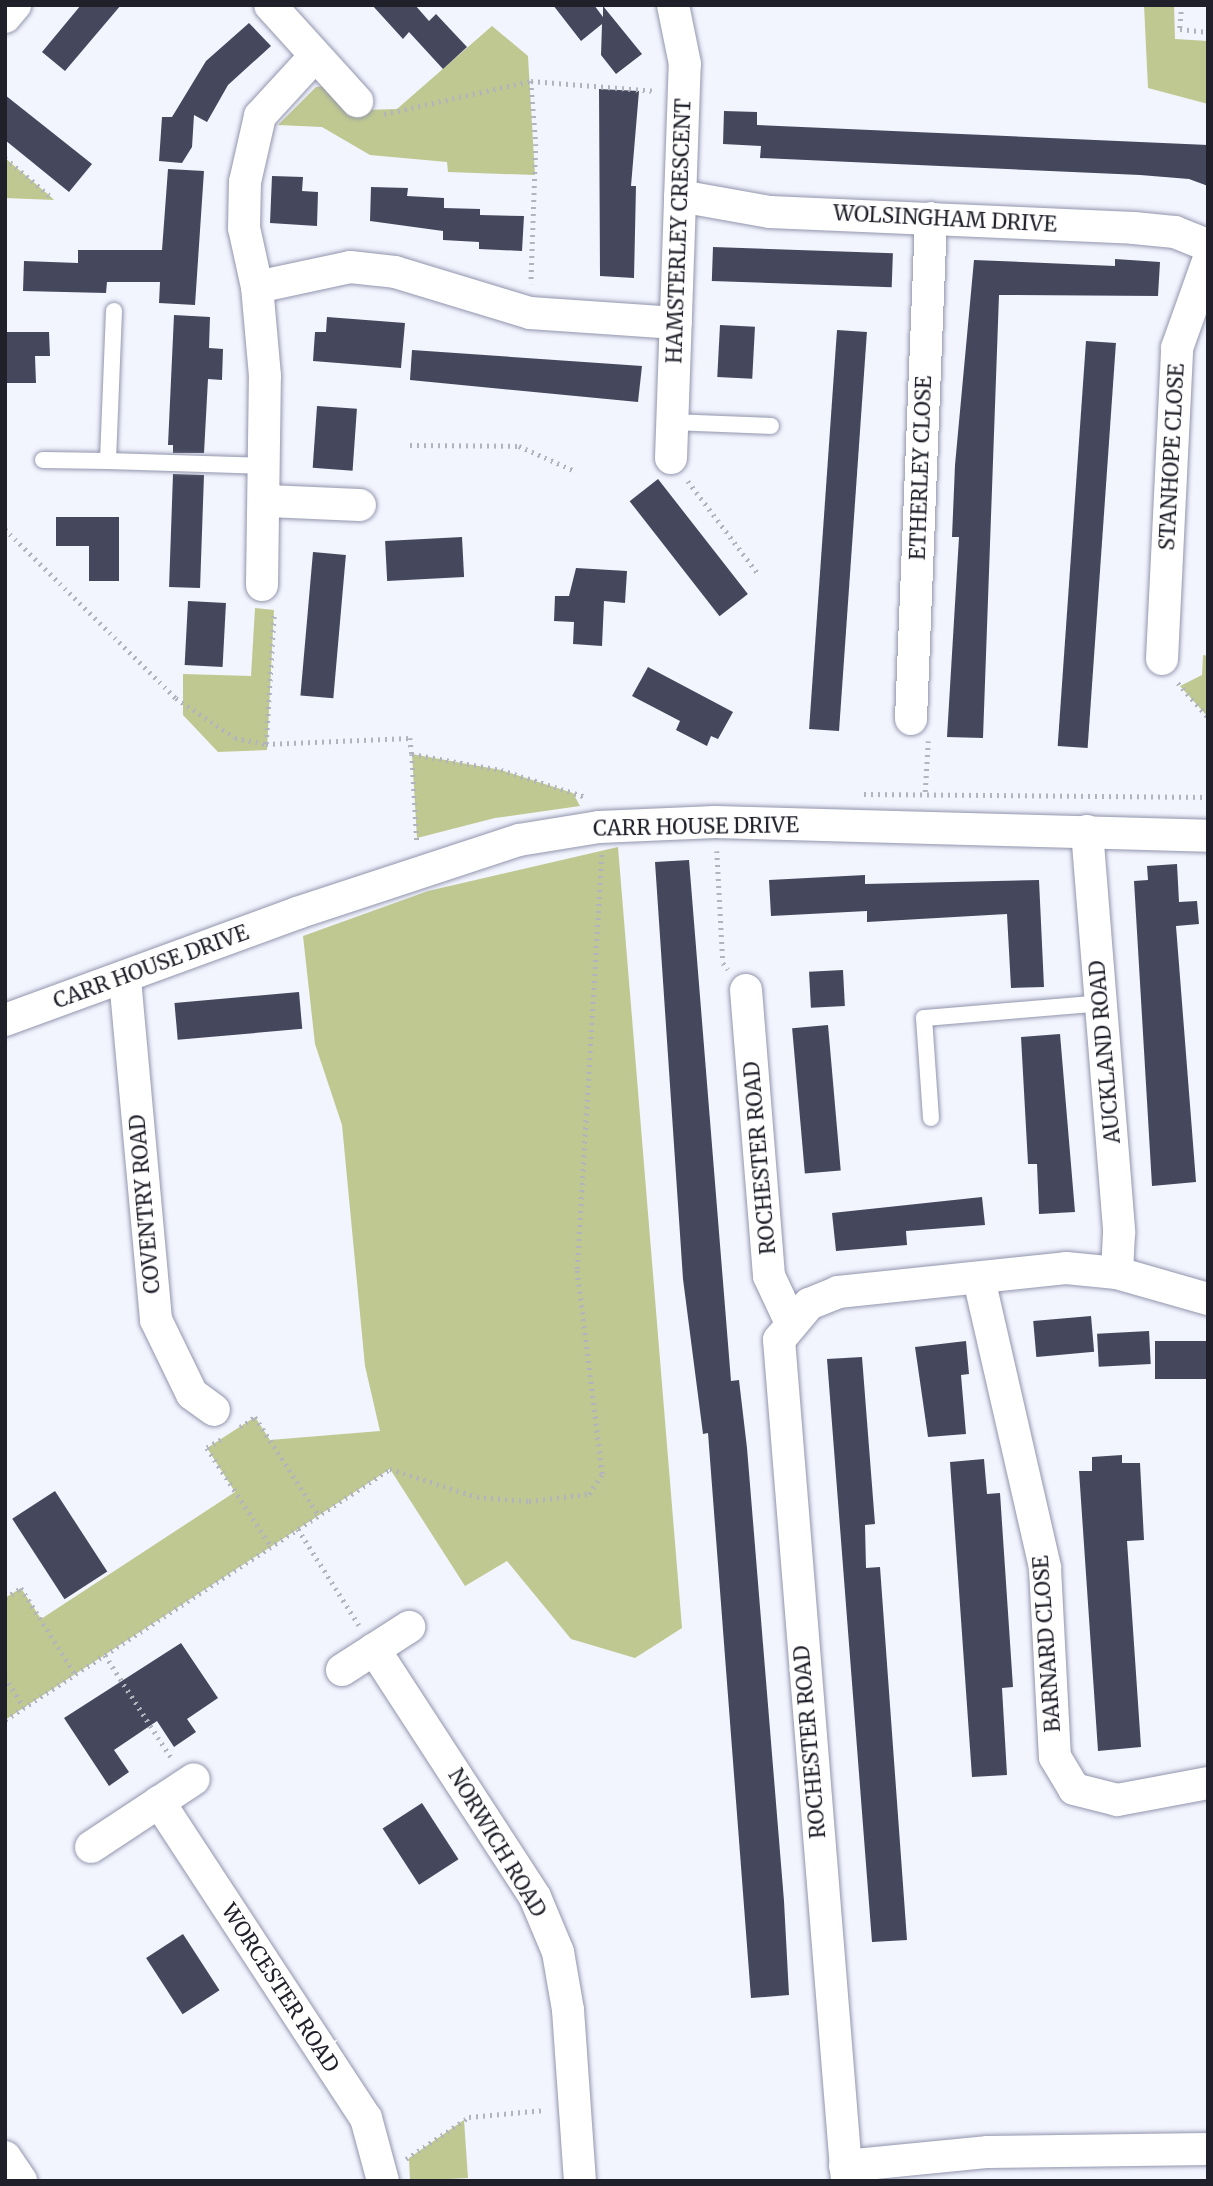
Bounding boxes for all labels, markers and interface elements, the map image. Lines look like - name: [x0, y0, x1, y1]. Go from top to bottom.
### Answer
- street label: HAMSTERLEY CRESCENT: [662, 98, 696, 364]
- street label: WOLSINGHAM DRIVE: [833, 201, 1057, 237]
- street label: STANHOPE CLOSE: [1155, 363, 1189, 551]
- street label: ETHERLEY CLOSE: [905, 375, 937, 561]
- street label: CARR HOUSE DRIVE: [593, 813, 799, 841]
- street label: CARR HOUSE DRIVE: [50, 920, 252, 1014]
- street label: AUCKLAND ROAD: [1084, 959, 1126, 1145]
- street label: ROCHESTER ROAD: [739, 1060, 781, 1256]
- street label: COVENTRY ROAD: [125, 1113, 165, 1295]
- street label: BARNARD CLOSE: [1028, 1555, 1066, 1733]
- street label: ROCHESTER ROAD: [789, 1644, 831, 1840]
- street label: NORWICH ROAD: [443, 1764, 551, 1922]
- street label: WORCESTER ROAD: [216, 1899, 344, 2077]

